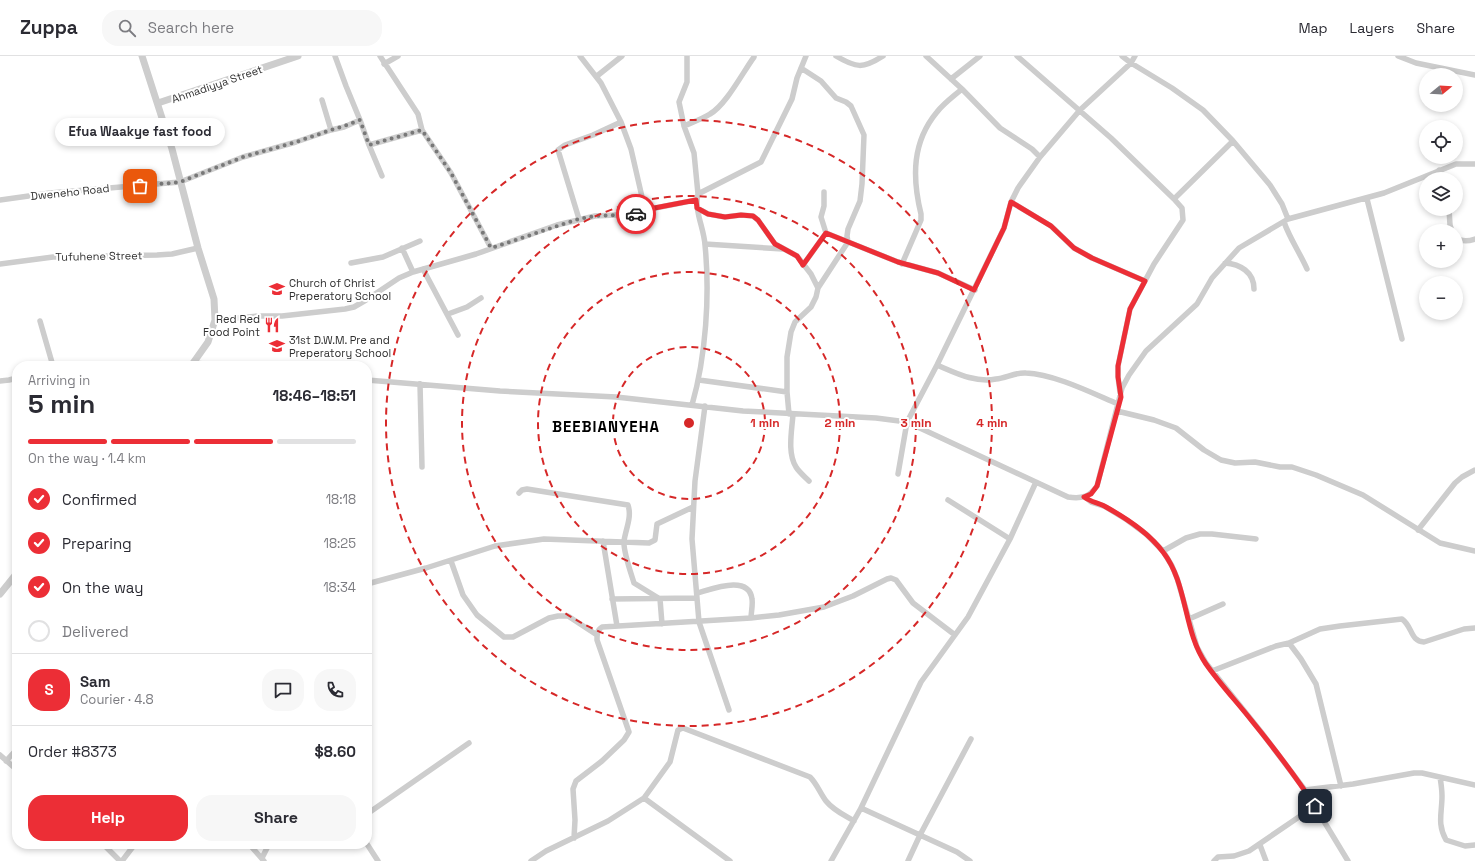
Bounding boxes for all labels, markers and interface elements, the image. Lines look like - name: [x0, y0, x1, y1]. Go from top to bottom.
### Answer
- search box: [102, 10, 382, 46]
- text: Zuppa: [20, 15, 78, 40]
- icon: search: [116, 17, 138, 39]
- text: Search here: [148, 18, 234, 37]
- text: Map: [1298, 19, 1328, 37]
- text: Layers: [1350, 19, 1394, 37]
- text: Share: [1416, 19, 1455, 37]
- street label: Ahmadiyya Street: [170, 62, 264, 106]
- north arrow: [1419, 68, 1463, 112]
- map controls: [1419, 68, 1463, 320]
- callout: Efua Waakye fast food: [55, 118, 225, 146]
- button: locate: [1419, 120, 1463, 164]
- text: Efua Waakye fast food: [69, 123, 212, 140]
- pin: [123, 169, 157, 203]
- button: layers: [1419, 172, 1463, 216]
- icon: bag: [129, 175, 151, 197]
- street label: Dweneho Road: [30, 181, 110, 203]
- courier: [616, 194, 656, 234]
- icon: car: [625, 203, 647, 225]
- button: +: [1419, 224, 1463, 268]
- street label: Tufuhene Street: [55, 248, 143, 264]
- place label: Church of Christ Preperatory School: [289, 276, 391, 303]
- button: −: [1419, 276, 1463, 320]
- school or university icon: Church of Christ Preperatory School: [268, 280, 286, 298]
- place label: Red Red Food Point: [203, 312, 260, 339]
- restaurant icon: Red Red Food Point: [263, 316, 281, 334]
- place label: 31st D.W.M. Pre and Preperatory School: [289, 333, 391, 360]
- school or university icon: 31st D.W.M. Pre and Preperatory School: [268, 337, 286, 355]
- text: Arriving in: [28, 372, 90, 389]
- text: 18:46–18:51: [272, 386, 356, 405]
- text: 5 min: [28, 387, 95, 421]
- text: 1 min: [750, 415, 780, 431]
- text: 2 min: [824, 415, 856, 431]
- text: 3 min: [900, 415, 932, 431]
- text: 4 min: [976, 415, 1008, 431]
- centre of rings: [682, 416, 696, 430]
- district label: BEEBIANYEHA: [552, 417, 660, 436]
- text: On the way · 1.4 km: [28, 450, 146, 467]
- icon: check: [28, 488, 50, 510]
- text: Confirmed: [62, 490, 137, 509]
- text: 18:18: [326, 491, 356, 508]
- icon: check: [28, 532, 50, 554]
- text: Preparing: [62, 534, 132, 553]
- text: 18:25: [324, 535, 356, 552]
- icon: check: [28, 576, 50, 598]
- text: On the way: [62, 578, 143, 597]
- text: 18:34: [323, 579, 356, 596]
- text: Delivered: [62, 622, 129, 641]
- button: chat: [262, 669, 304, 711]
- button: phone: [314, 669, 356, 711]
- text: Sam: [80, 672, 111, 691]
- text: S: [44, 680, 54, 699]
- text: Courier · 4.8: [80, 691, 154, 708]
- text: Order #8373: [28, 742, 117, 761]
- text: $8.60: [315, 742, 356, 761]
- pin: [1298, 789, 1332, 823]
- button: Help: [28, 795, 188, 841]
- button: Share: [196, 795, 356, 841]
- icon: home: [1304, 795, 1326, 817]

